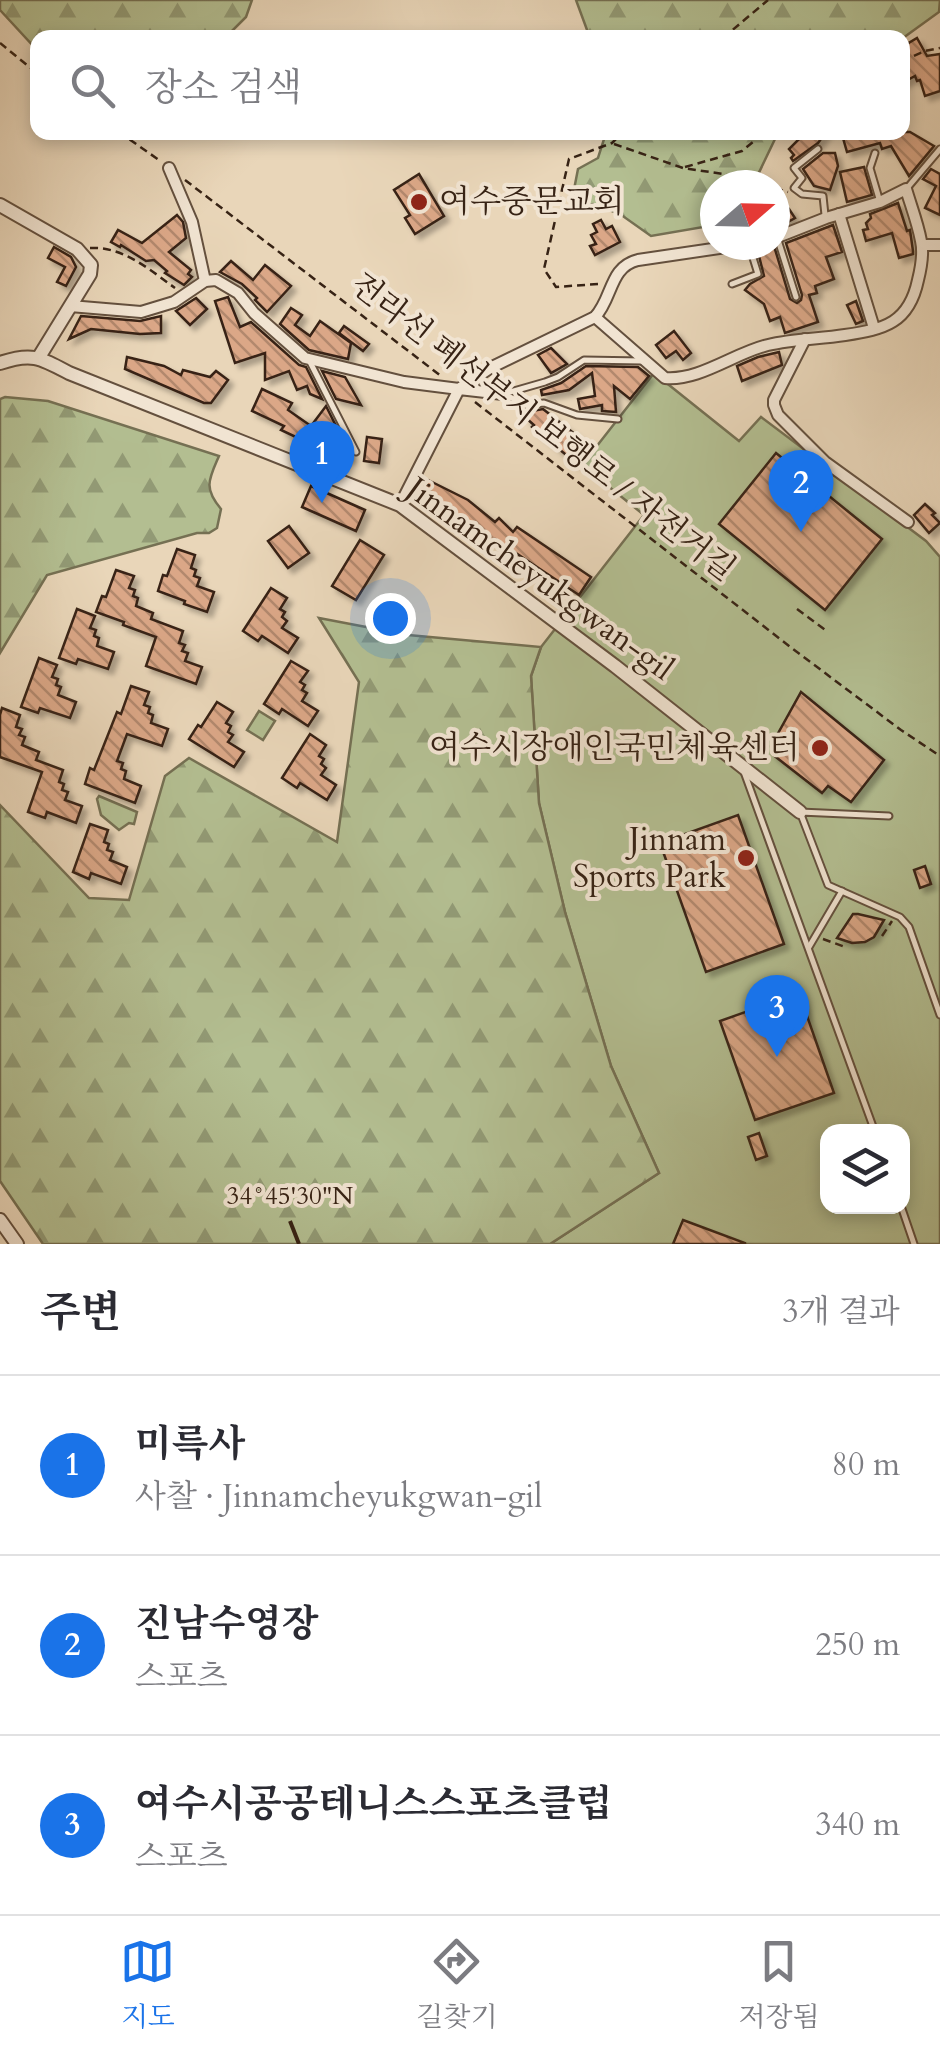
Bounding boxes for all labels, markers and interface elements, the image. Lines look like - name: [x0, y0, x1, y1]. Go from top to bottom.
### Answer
- search box: [30, 30, 910, 140]
- icon: search: [65, 58, 120, 113]
- text: 장소 검색: [145, 62, 302, 114]
- north arrow: [700, 170, 790, 260]
- place label: 여수중문교회: [439, 180, 624, 224]
- marker: 여수중문교회: [408, 191, 430, 213]
- street label: 전라선 폐선부지 보행로 / 자전거길: [341, 263, 745, 591]
- pin: 1: [290, 420, 354, 503]
- pin: 2: [768, 450, 834, 532]
- street label: Jinnamcheyukgwan-gil: [394, 465, 683, 691]
- your location: [365, 593, 416, 644]
- place label: 여수시장애인국민체육센터: [429, 726, 800, 770]
- marker: 여수시장애인국민체육센터: [809, 737, 831, 759]
- place label: Jinnam Sports Park: [573, 818, 726, 899]
- marker: Jinnam Sports Park: [735, 847, 757, 869]
- pin: 3: [744, 974, 810, 1057]
- map controls: [820, 1124, 910, 1214]
- button: layers: [820, 1124, 910, 1214]
- text: 34°45'30"N: [227, 1179, 353, 1213]
- text: 주변: [40, 1284, 121, 1341]
- text: 3개 결과: [782, 1290, 900, 1334]
- text: 미륵사: [135, 1418, 245, 1470]
- text: 1: [64, 1443, 81, 1487]
- text: 80 m: [832, 1443, 900, 1487]
- text: 사찰 · Jinnamcheyukgwan-gil: [135, 1475, 542, 1519]
- text: 진남수영장: [135, 1598, 319, 1650]
- text: 2: [64, 1623, 81, 1667]
- text: 250 m: [815, 1623, 900, 1667]
- text: 스포츠: [135, 1655, 228, 1699]
- text: 여수시공공테니스스포츠클럽: [135, 1778, 612, 1830]
- text: 3: [64, 1803, 81, 1847]
- text: 340 m: [815, 1803, 900, 1847]
- text: 스포츠: [135, 1835, 228, 1879]
- tab: 지도: [120, 1934, 175, 2036]
- tab: 길찾기: [416, 1934, 497, 2036]
- tab: 저장됨: [738, 1934, 820, 2036]

